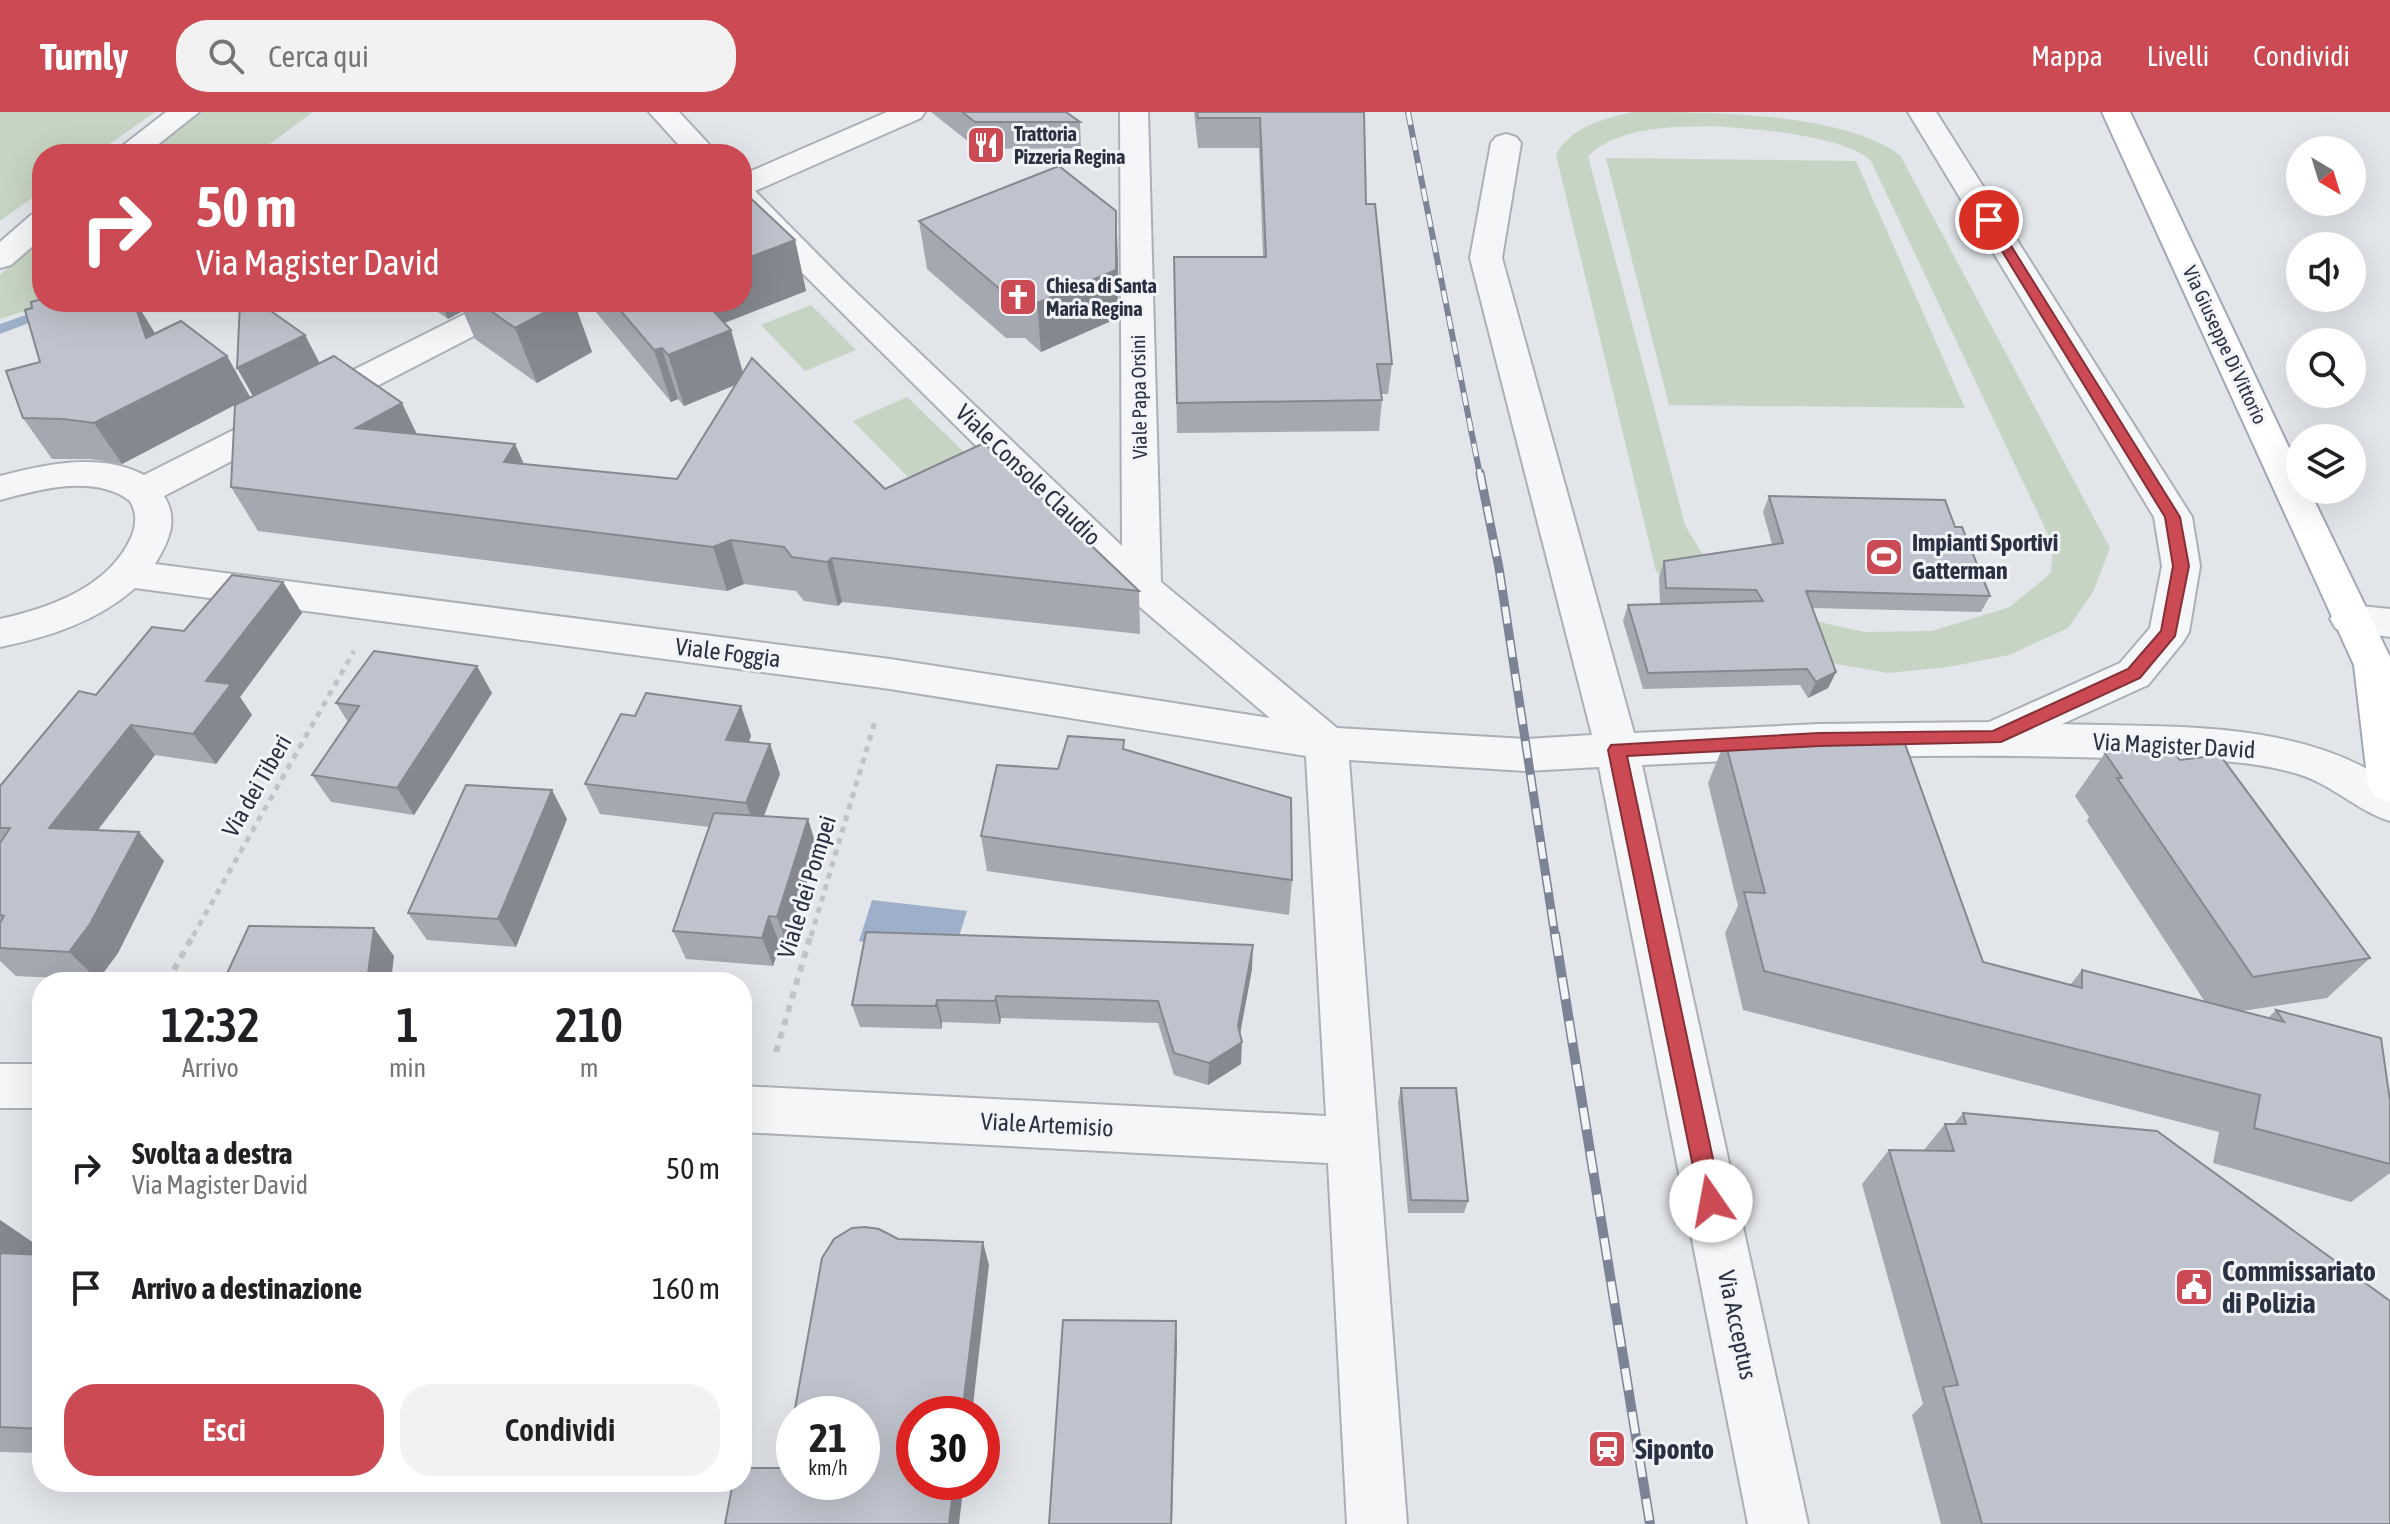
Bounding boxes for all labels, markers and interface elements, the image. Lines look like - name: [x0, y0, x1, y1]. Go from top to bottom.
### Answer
- search box: [176, 20, 736, 92]
- icon: search: [204, 34, 248, 78]
- text: Turnly: [40, 35, 128, 78]
- text: Cerca qui: [268, 39, 369, 73]
- text: Mappa: [2031, 40, 2103, 72]
- text: Livelli: [2147, 40, 2209, 72]
- text: Condividi: [2253, 40, 2350, 72]
- place label: Trattoria Pizzeria Regina: [1014, 122, 1125, 168]
- restaurant icon: Trattoria Pizzeria Regina: [965, 124, 1007, 166]
- north arrow: [2286, 136, 2366, 216]
- map controls: [2286, 136, 2366, 504]
- text: 50 m: [196, 175, 297, 239]
- icon: right: [64, 176, 168, 280]
- pin: [1955, 186, 2023, 254]
- icon: arrive: [1967, 198, 2011, 242]
- button: sound: [2286, 232, 2366, 312]
- text: Via Magister David: [196, 241, 440, 283]
- street label: Via Giuseppe Di Vittorio: [2179, 262, 2272, 427]
- place label: Chiesa di Santa Maria Regina: [1046, 274, 1157, 320]
- church icon: Chiesa di Santa Maria Regina: [997, 276, 1039, 318]
- button: search: [2286, 328, 2366, 408]
- street label: Viale Papa Orsini: [1126, 335, 1151, 459]
- street label: Viale Console Claudio: [950, 399, 1106, 551]
- button: layers: [2286, 424, 2366, 504]
- place label: Impianti Sportivi Gatterman: [1912, 529, 2058, 584]
- sports icon: Impianti Sportivi Gatterman: [1863, 536, 1905, 578]
- street label: Viale Foggia: [674, 633, 782, 672]
- street label: Via Magister David: [2092, 728, 2256, 763]
- street label: Via dei Tiberi: [217, 730, 297, 842]
- street label: Viale dei Pompei: [772, 812, 841, 961]
- text: 12:32: [161, 997, 260, 1052]
- text: 1: [396, 997, 419, 1052]
- text: 210: [555, 997, 623, 1052]
- text: Arrivo: [182, 1053, 239, 1083]
- text: min: [389, 1053, 426, 1083]
- text: m: [580, 1053, 598, 1083]
- street label: Viale Artemisio: [980, 1108, 1114, 1141]
- text: Svolta a destra: [132, 1136, 292, 1170]
- icon: right: [64, 1146, 108, 1190]
- text: 50 m: [666, 1151, 720, 1185]
- position arrow: [1669, 1159, 1753, 1243]
- text: Via Magister David: [132, 1170, 308, 1200]
- place label: Commissariato di Polizia: [2222, 1255, 2376, 1319]
- icon: arrive: [64, 1266, 108, 1310]
- public building icon: Commissariato di Polizia: [2173, 1266, 2215, 1308]
- street label: Via Acceptus: [1713, 1268, 1762, 1382]
- text: Arrivo a destinazione: [132, 1271, 362, 1305]
- text: 160 m: [652, 1271, 720, 1305]
- button: Esci: [64, 1384, 384, 1476]
- button: Condividi: [400, 1384, 720, 1476]
- speed limit sign: 30: [896, 1396, 1000, 1500]
- text: 21: [809, 1415, 847, 1460]
- station icon: Siponto: [1586, 1428, 1628, 1470]
- place label: Siponto: [1635, 1433, 1714, 1465]
- text: km/h: [808, 1456, 848, 1479]

